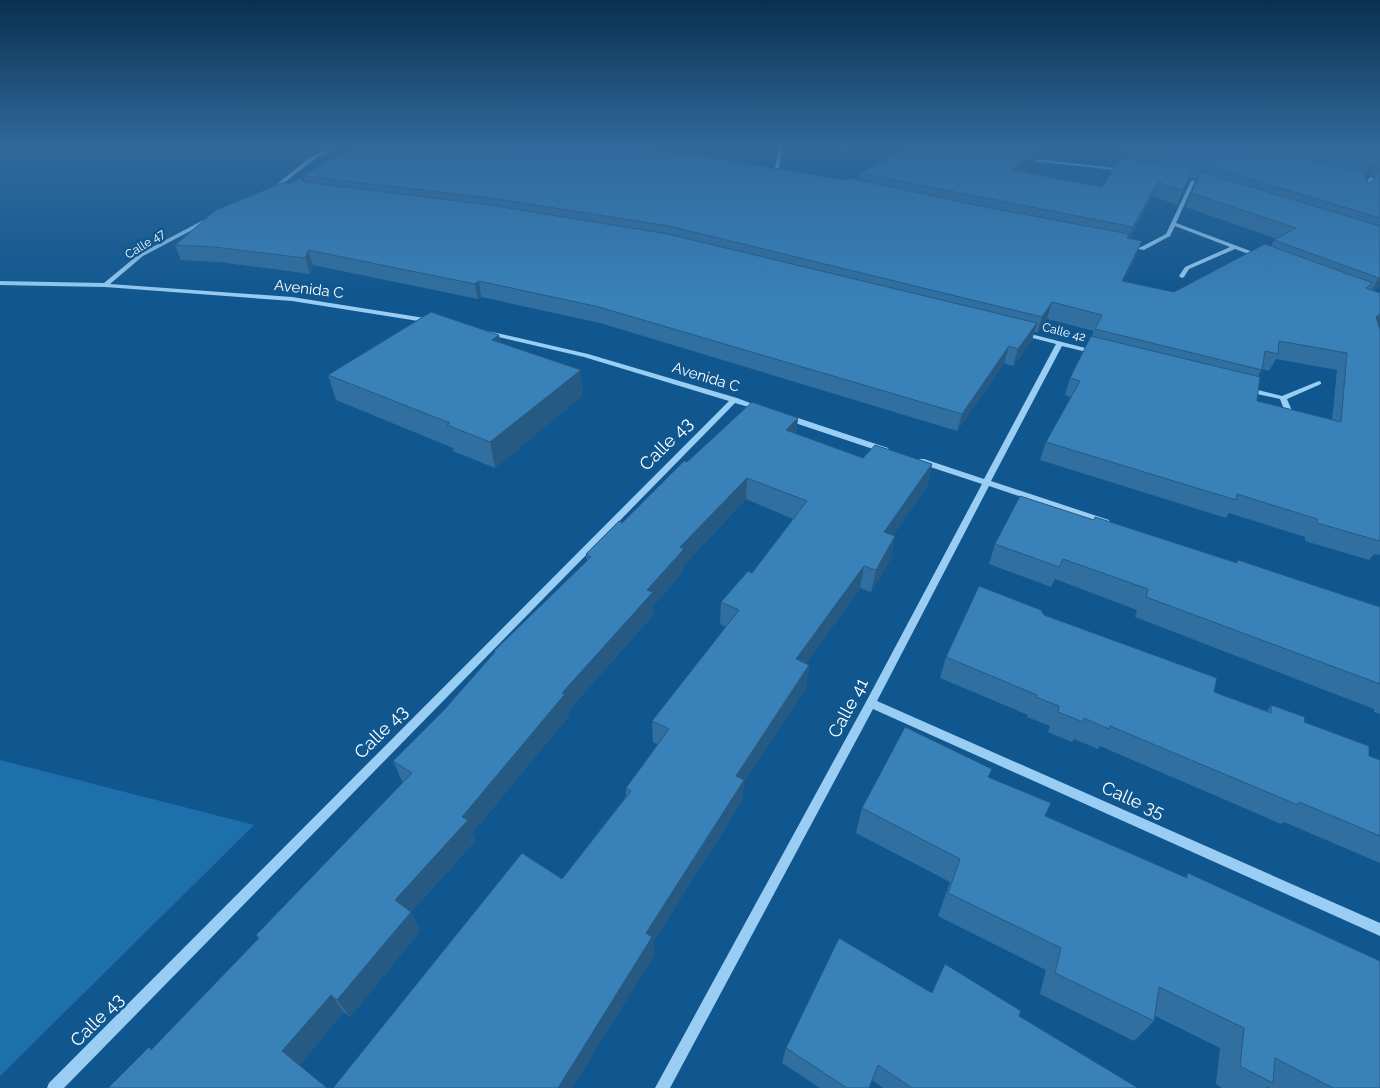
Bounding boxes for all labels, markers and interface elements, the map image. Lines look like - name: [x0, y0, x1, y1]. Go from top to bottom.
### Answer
- street label: Calle 47: [122, 226, 168, 262]
- street label: Avenida C: [273, 276, 345, 302]
- street label: Calle 42: [1041, 320, 1087, 344]
- street label: Avenida C: [670, 358, 742, 396]
- street label: Calle 43: [635, 413, 697, 475]
- street label: Calle 41: [823, 674, 872, 741]
- street label: Calle 43: [350, 701, 412, 763]
- street label: Calle 35: [1099, 776, 1168, 823]
- street label: Calle 43: [66, 989, 128, 1051]

